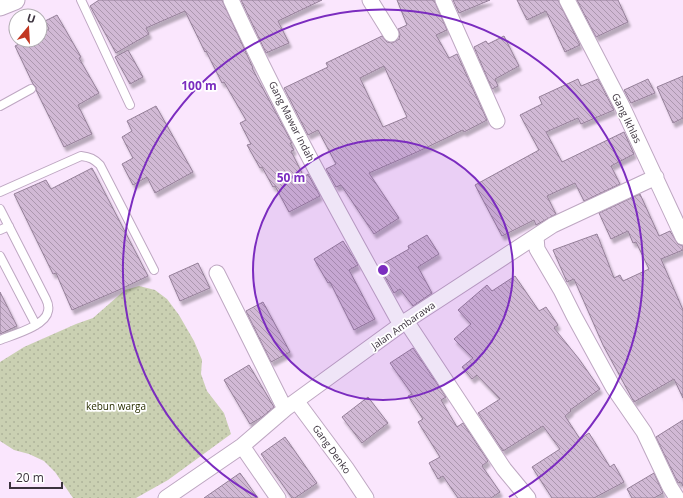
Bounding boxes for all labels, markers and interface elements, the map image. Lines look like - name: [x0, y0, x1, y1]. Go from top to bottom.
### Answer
- north arrow: [8, 8, 48, 48]
- text: U: [25, 10, 38, 26]
- text: 100 m: [181, 77, 217, 94]
- street label: Gang Mawar Indah: [266, 78, 318, 164]
- street label: Gang Ikhlas: [609, 91, 645, 146]
- text: 50 m: [277, 169, 305, 186]
- centre of rings: [376, 263, 390, 277]
- street label: Jalan Ambarawa: [367, 298, 438, 353]
- park label: kebun warga: [86, 399, 146, 413]
- street label: Gang Denko: [310, 422, 354, 476]
- scale bar: [10, 464, 62, 490]
- text: 20 m: [16, 469, 44, 486]

